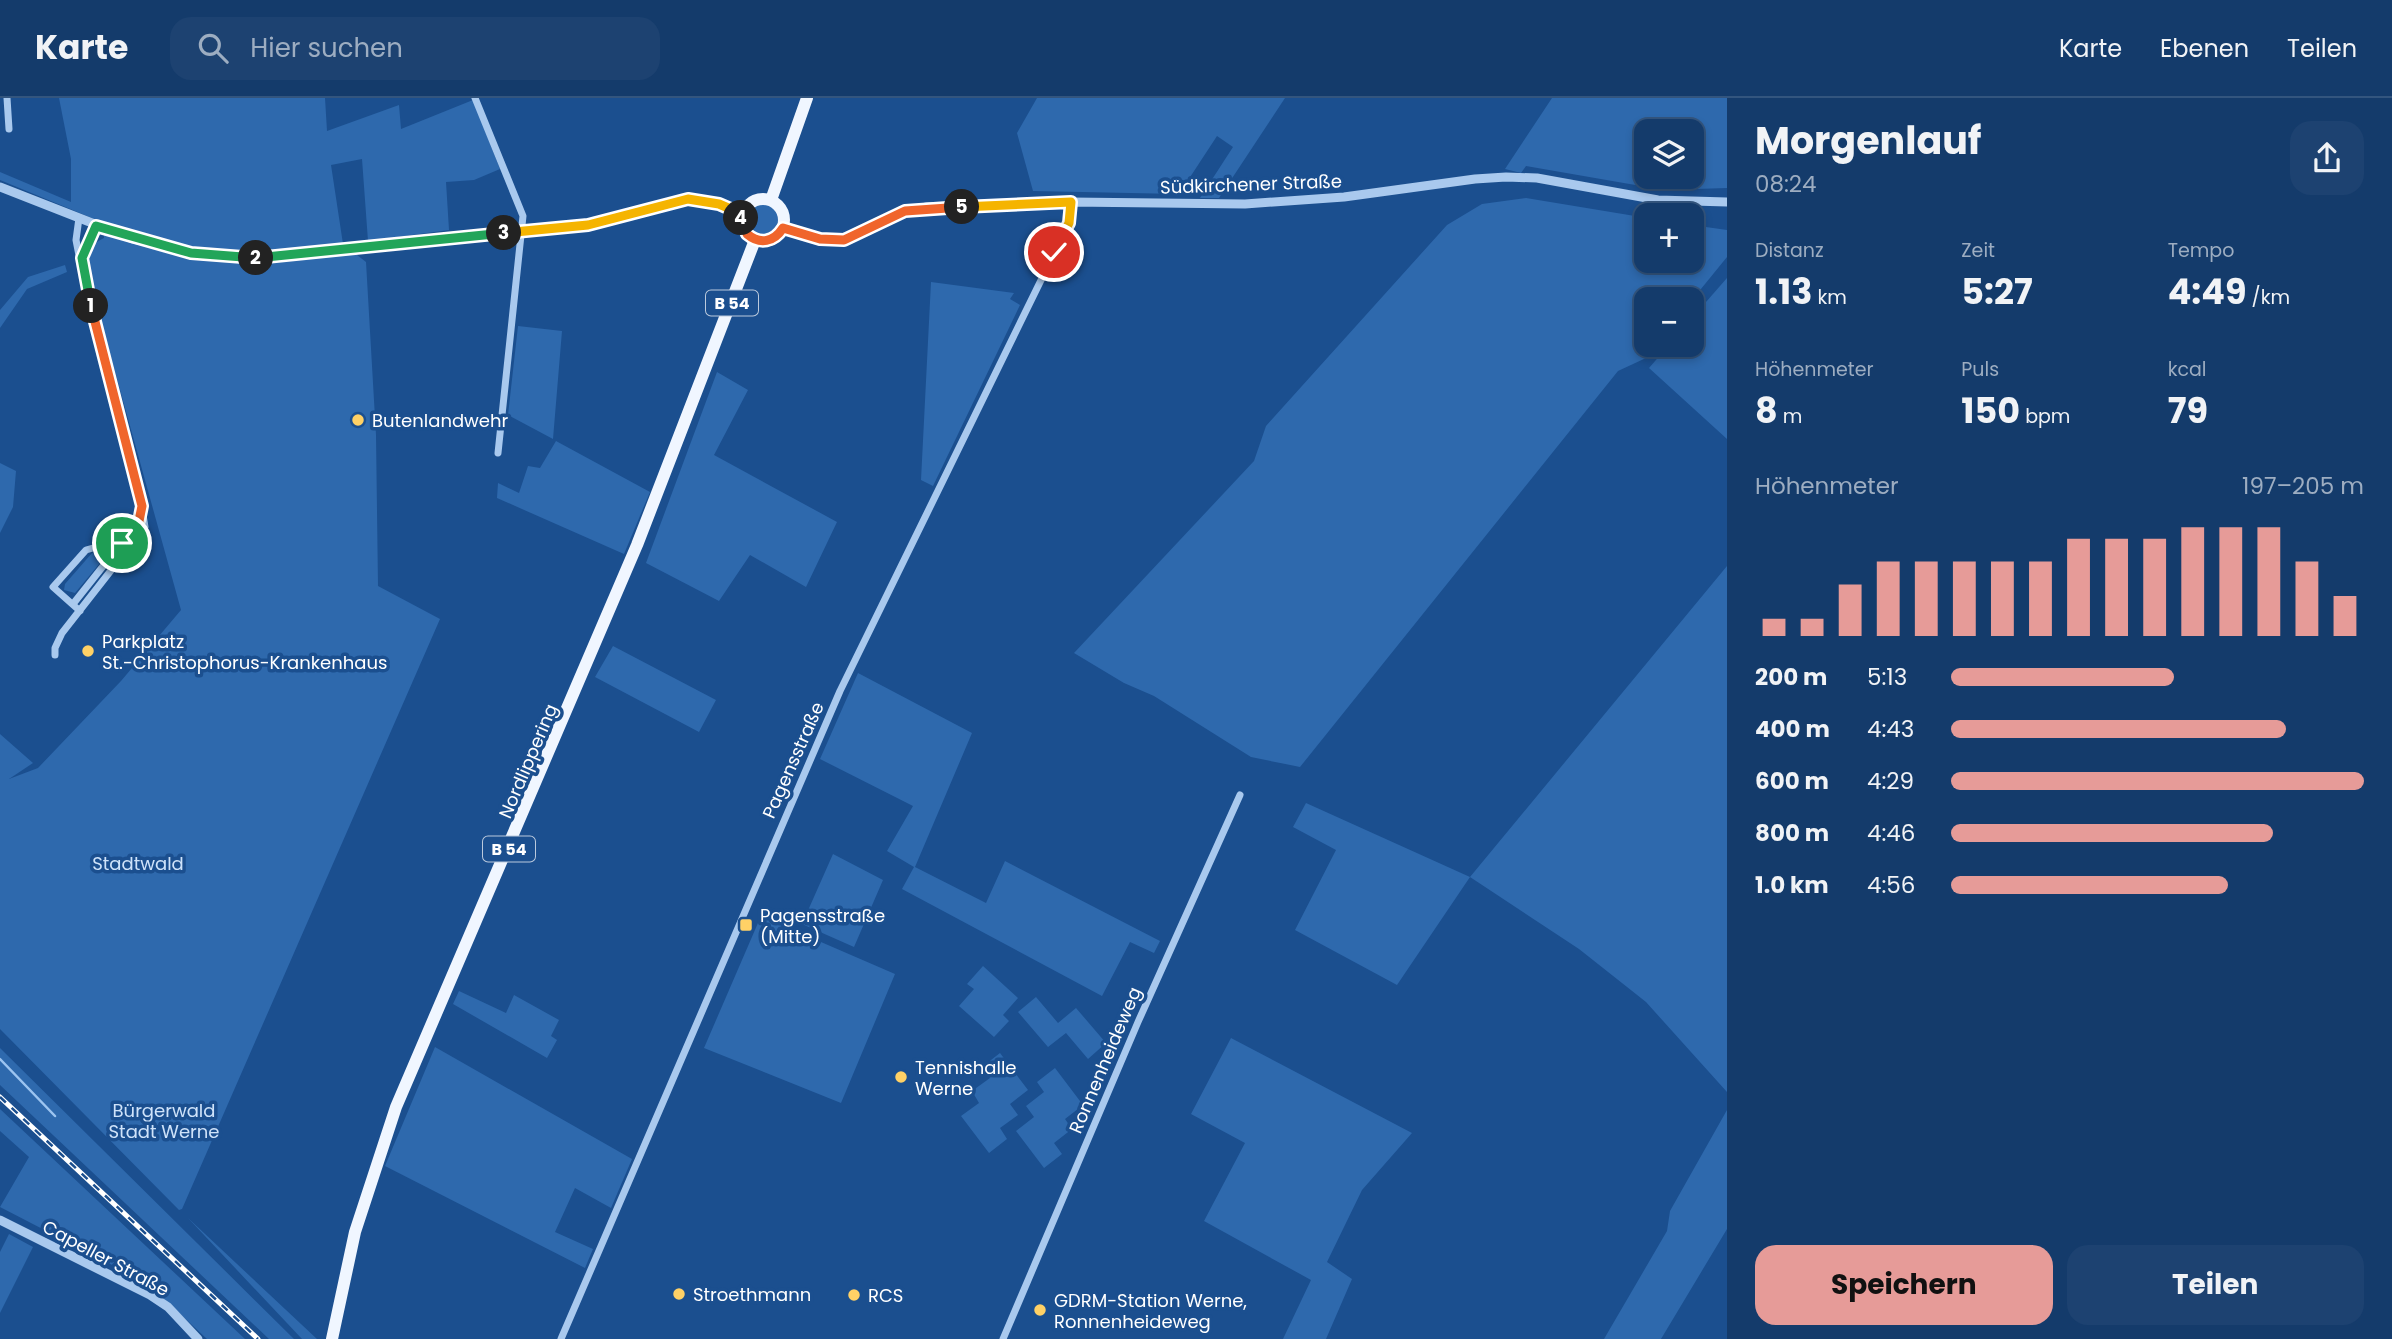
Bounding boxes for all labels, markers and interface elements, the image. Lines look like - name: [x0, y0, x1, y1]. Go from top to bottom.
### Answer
- search box: [170, 17, 660, 80]
- text: Karte: [35, 24, 128, 71]
- icon: search: [194, 29, 232, 67]
- text: Hier suchen: [250, 30, 403, 66]
- text: Karte: [2059, 32, 2122, 65]
- text: Ebenen: [2160, 32, 2249, 65]
- text: Teilen: [2287, 32, 2357, 65]
- text: Morgenlauf: [1755, 114, 1981, 167]
- map controls: [1634, 119, 1704, 357]
- button: layers: [1634, 119, 1704, 189]
- button: share: [2290, 121, 2364, 195]
- street label: Südkirchener Straße: [1160, 168, 1342, 200]
- text: 08:24: [1755, 168, 1817, 200]
- pin: 5: [944, 190, 979, 224]
- text: 5: [955, 193, 968, 220]
- pin: 4: [724, 200, 758, 236]
- button: +: [1634, 203, 1704, 273]
- text: 4: [734, 204, 747, 231]
- pin: 3: [486, 216, 522, 250]
- text: 3: [498, 219, 509, 246]
- pin: [1024, 222, 1084, 282]
- icon: check: [1035, 233, 1073, 271]
- text: Distanz: [1755, 237, 1824, 264]
- text: Zeit: [1961, 237, 1995, 264]
- text: Tempo: [2168, 237, 2234, 264]
- pin: 2: [238, 240, 274, 276]
- text: 2: [250, 244, 261, 271]
- text: 1.13: [1755, 267, 1812, 316]
- text: 5:27: [1961, 267, 2033, 316]
- text: 4:49: [2168, 267, 2247, 316]
- text: km: [1812, 284, 1847, 311]
- text: /km: [2247, 284, 2290, 311]
- button: −: [1634, 287, 1704, 357]
- pin: 1: [74, 288, 108, 324]
- road number: B 54: [706, 290, 758, 316]
- text: 1: [87, 292, 94, 319]
- text: Höhenmeter: [1755, 356, 1874, 383]
- text: Puls: [1961, 356, 1999, 383]
- text: kcal: [2168, 356, 2207, 383]
- text: 8: [1755, 386, 1778, 435]
- text: 150: [1961, 386, 2020, 435]
- text: 79: [2168, 386, 2208, 435]
- text: m: [1778, 403, 1802, 430]
- text: bpm: [2020, 403, 2070, 430]
- place label: Butenlandwehr: [372, 408, 509, 433]
- marker: Butenlandwehr: [350, 412, 366, 428]
- text: Höhenmeter: [1755, 470, 1899, 502]
- text: 197–205 m: [2242, 470, 2364, 502]
- pin: [92, 513, 152, 573]
- icon: arrive: [103, 524, 141, 562]
- place label: Parkplatz St.-Christophorus-Krankenhaus: [102, 629, 387, 675]
- marker: Parkplatz St.-Christophorus-Krankenhaus: [80, 643, 96, 659]
- text: 200 m: [1755, 661, 1827, 693]
- text: 5:13: [1867, 661, 1907, 693]
- street label: Pagensstraße: [756, 698, 830, 822]
- street label: Nordlippering: [493, 700, 563, 822]
- text: 400 m: [1755, 713, 1830, 745]
- text: 4:43: [1867, 713, 1914, 745]
- text: 600 m: [1755, 765, 1829, 797]
- text: 4:29: [1867, 765, 1914, 797]
- text: 800 m: [1755, 817, 1829, 849]
- text: 4:46: [1867, 817, 1915, 849]
- road number: B 54: [483, 836, 535, 862]
- park label: Stadtwald: [92, 851, 184, 876]
- text: 1.0 km: [1755, 869, 1829, 901]
- text: 4:56: [1867, 869, 1915, 901]
- place label: Pagensstraße (Mitte): [760, 903, 885, 949]
- marker: Pagensstraße (Mitte): [738, 917, 754, 933]
- street label: Ronnenheideweg: [1063, 983, 1147, 1137]
- place label: Tennishalle Werne: [915, 1055, 1016, 1101]
- marker: Tennishalle Werne: [893, 1069, 909, 1085]
- park label: Bürgerwald Stadt Werne: [109, 1098, 219, 1144]
- street label: Capeller Straße: [38, 1214, 174, 1302]
- button: Speichern: [1755, 1245, 2053, 1325]
- button: Teilen: [2067, 1245, 2364, 1325]
- place label: Stroethmann: [693, 1282, 811, 1307]
- place label: RCS: [868, 1283, 903, 1308]
- marker: Stroethmann: [671, 1286, 687, 1302]
- marker: RCS: [846, 1287, 862, 1303]
- place label: GDRM-Station Werne, Ronnenheideweg: [1054, 1288, 1247, 1334]
- marker: GDRM-Station Werne, Ronnenheideweg: [1032, 1302, 1048, 1318]

